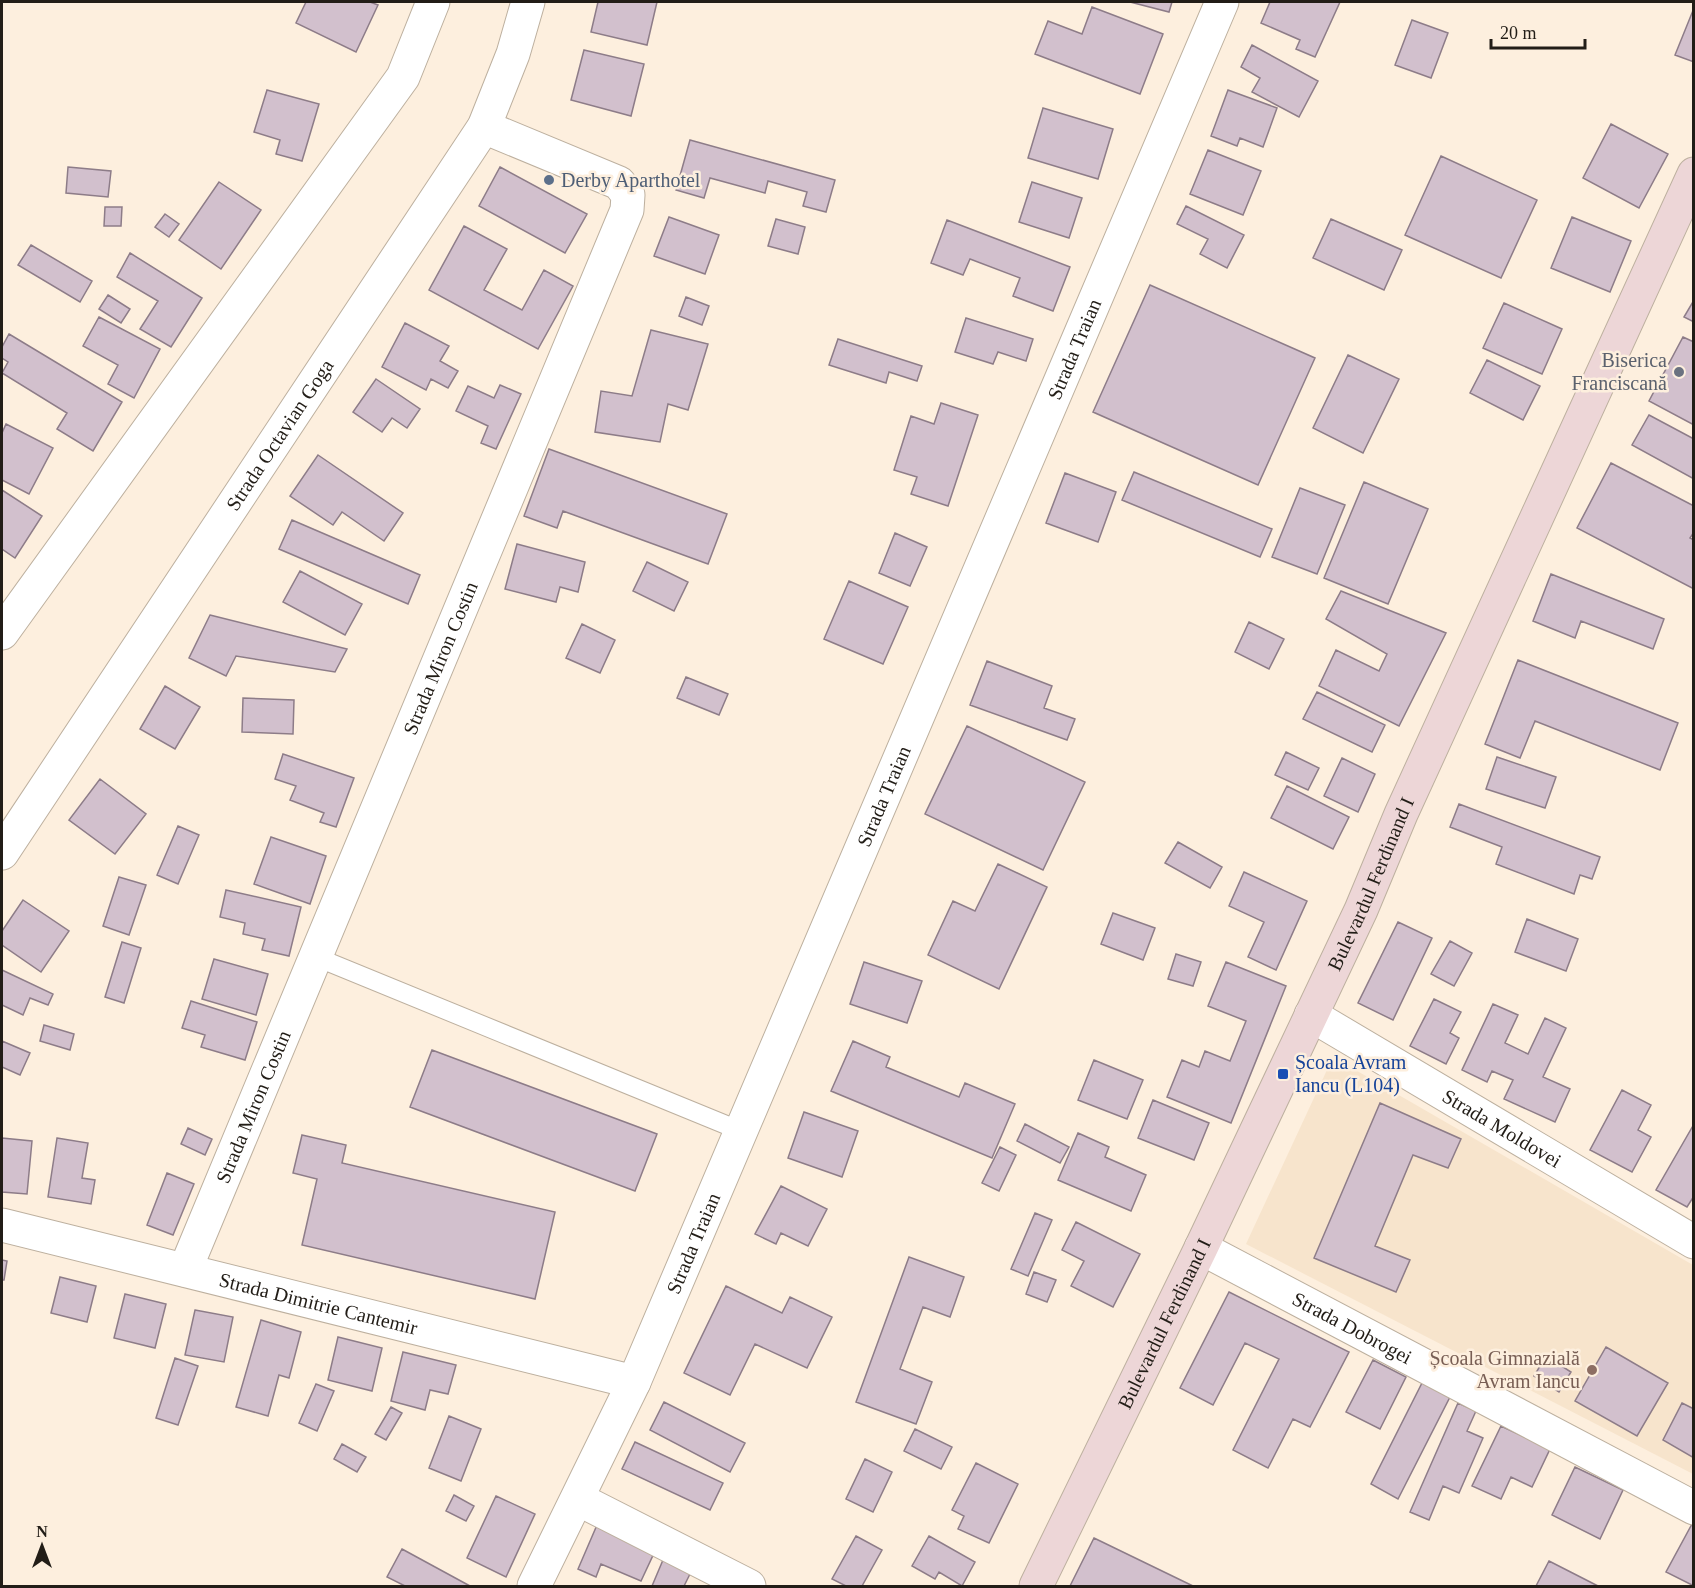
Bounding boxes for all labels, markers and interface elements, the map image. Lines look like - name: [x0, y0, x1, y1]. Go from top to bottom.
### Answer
- scale bar: [1491, 12, 1586, 50]
- text: 20 m: [1500, 23, 1537, 43]
- place label: Derby Aparthotel: [561, 169, 701, 192]
- marker: Derby Aparthotel: [542, 173, 556, 187]
- street label: Strada Traian: [1043, 295, 1105, 403]
- place label: Biserica Franciscană: [1571, 349, 1667, 394]
- street label: Strada Octavian Goga: [222, 355, 338, 514]
- marker: Biserica Franciscană: [1672, 365, 1686, 379]
- street label: Strada Miron Costin: [399, 578, 482, 738]
- street label: Strada Traian: [852, 742, 915, 850]
- street label: Bulevardul Ferdinand I: [1323, 794, 1418, 974]
- street label: Strada Miron Costin: [212, 1027, 295, 1186]
- place label: Școala Avram Iancu (L104): [1295, 1051, 1407, 1097]
- marker: Școala Avram Iancu (L104): [1276, 1067, 1290, 1081]
- street label: Strada Moldovei: [1439, 1085, 1566, 1172]
- street label: Strada Traian: [662, 1190, 724, 1297]
- street label: Bulevardul Ferdinand I: [1113, 1235, 1215, 1412]
- street label: Strada Dimitrie Cantemir: [217, 1268, 420, 1339]
- street label: Strada Dobrogei: [1289, 1287, 1416, 1368]
- place label: Școala Gimnazială Avram Iancu: [1430, 1347, 1580, 1392]
- marker: Școala Gimnazială Avram Iancu: [1585, 1363, 1599, 1377]
- north arrow: [12, 1516, 72, 1576]
- text: N: [36, 1523, 48, 1540]

